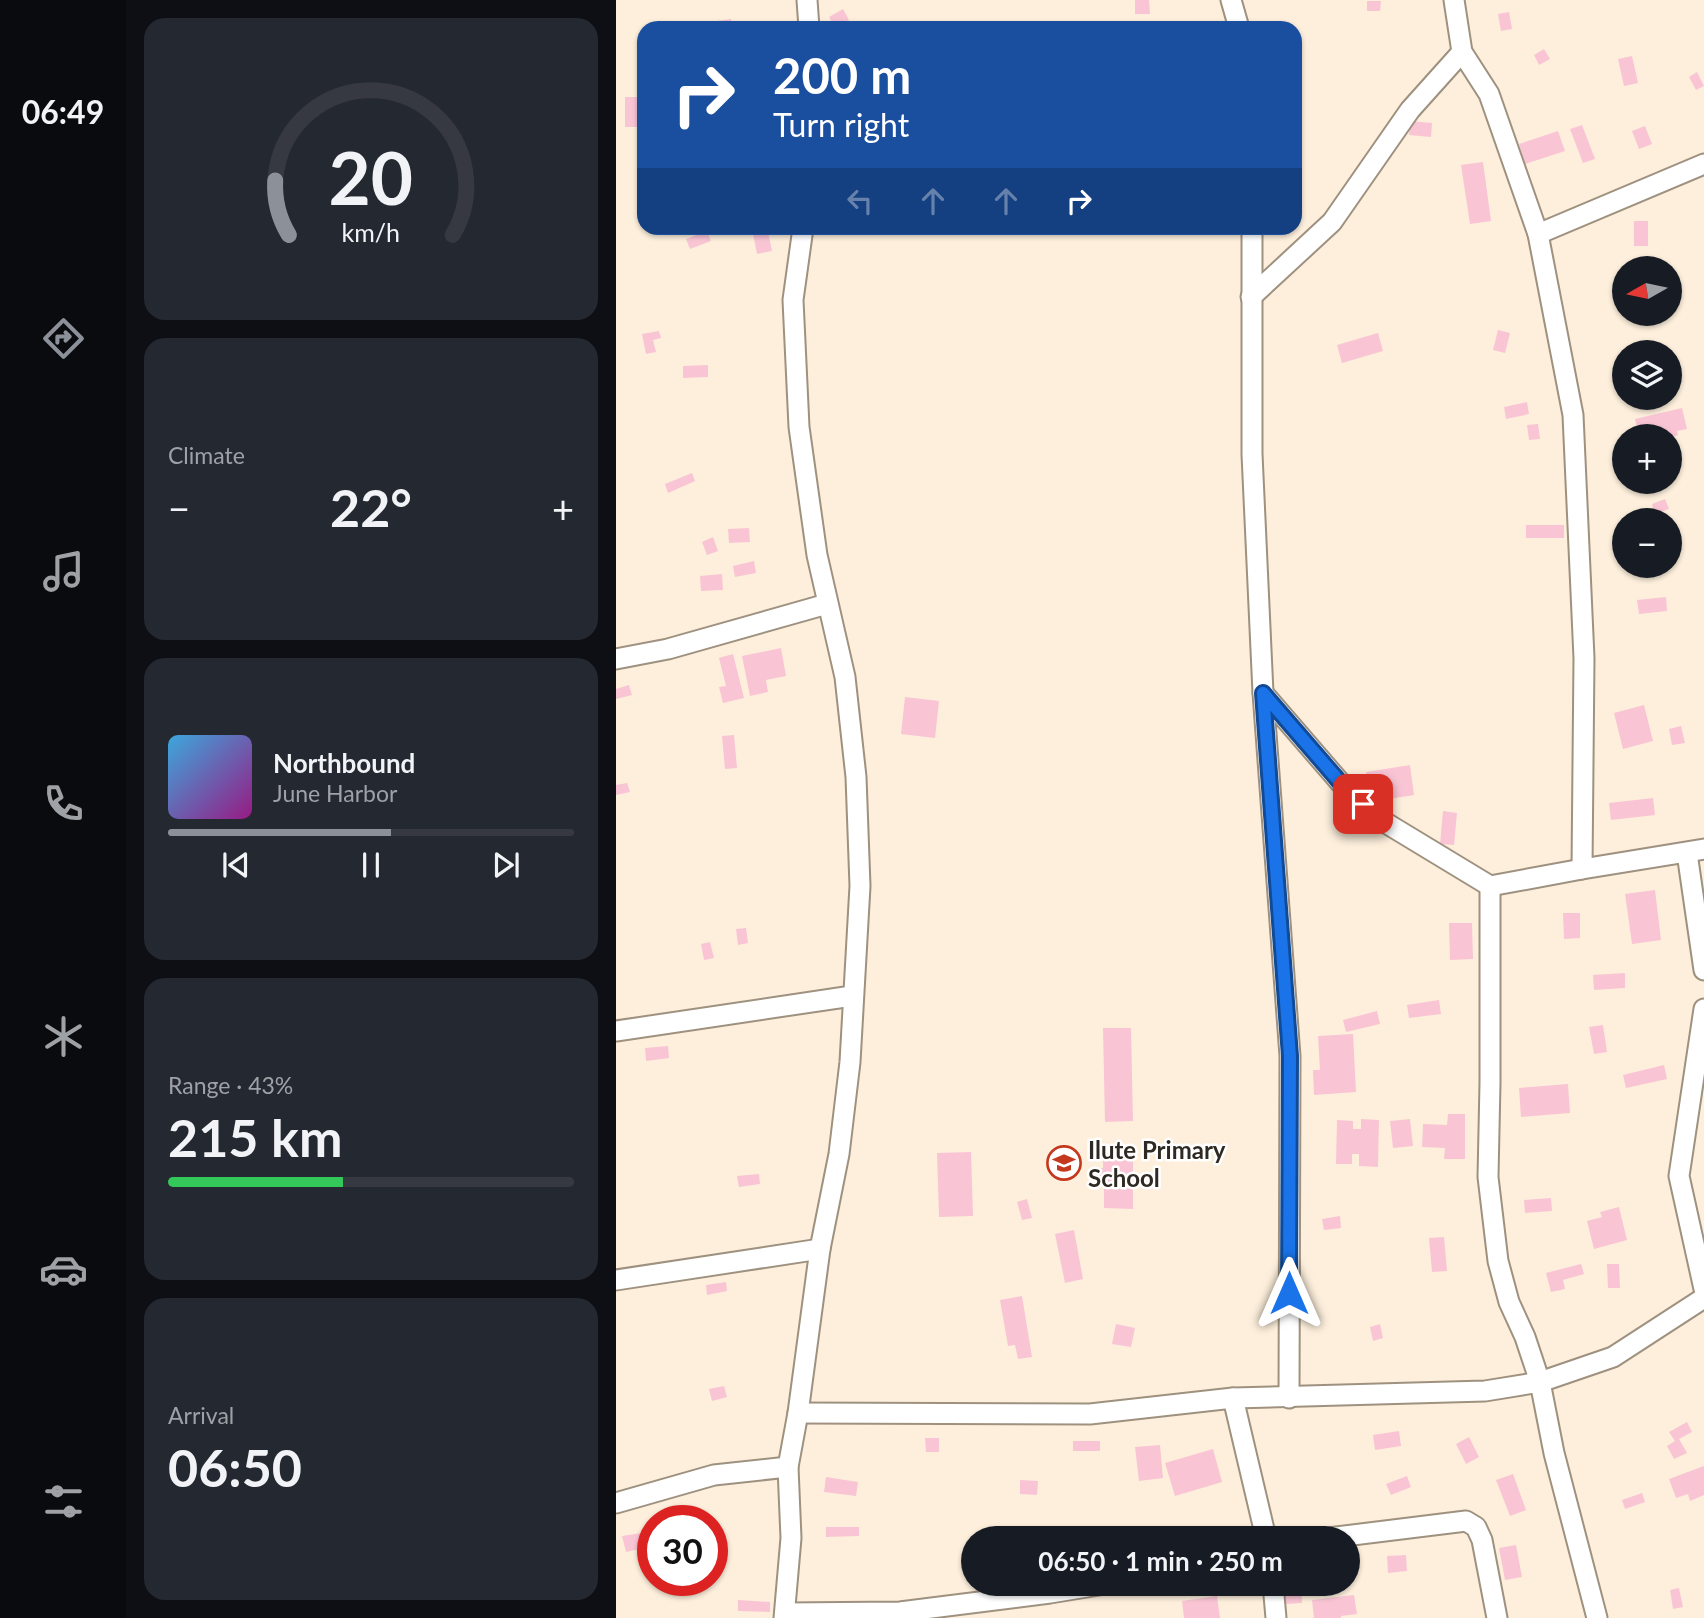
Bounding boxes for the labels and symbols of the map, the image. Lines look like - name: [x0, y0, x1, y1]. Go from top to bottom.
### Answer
- north arrow: [1612, 256, 1682, 326]
- pin: [1333, 774, 1393, 834]
- place label: Ilute Primary School: [1088, 1135, 1226, 1192]
- school or university icon: Ilute Primary School: [1045, 1144, 1083, 1182]
- position arrow: [1252, 1256, 1326, 1330]
- speed limit sign: 30: [637, 1505, 728, 1596]

